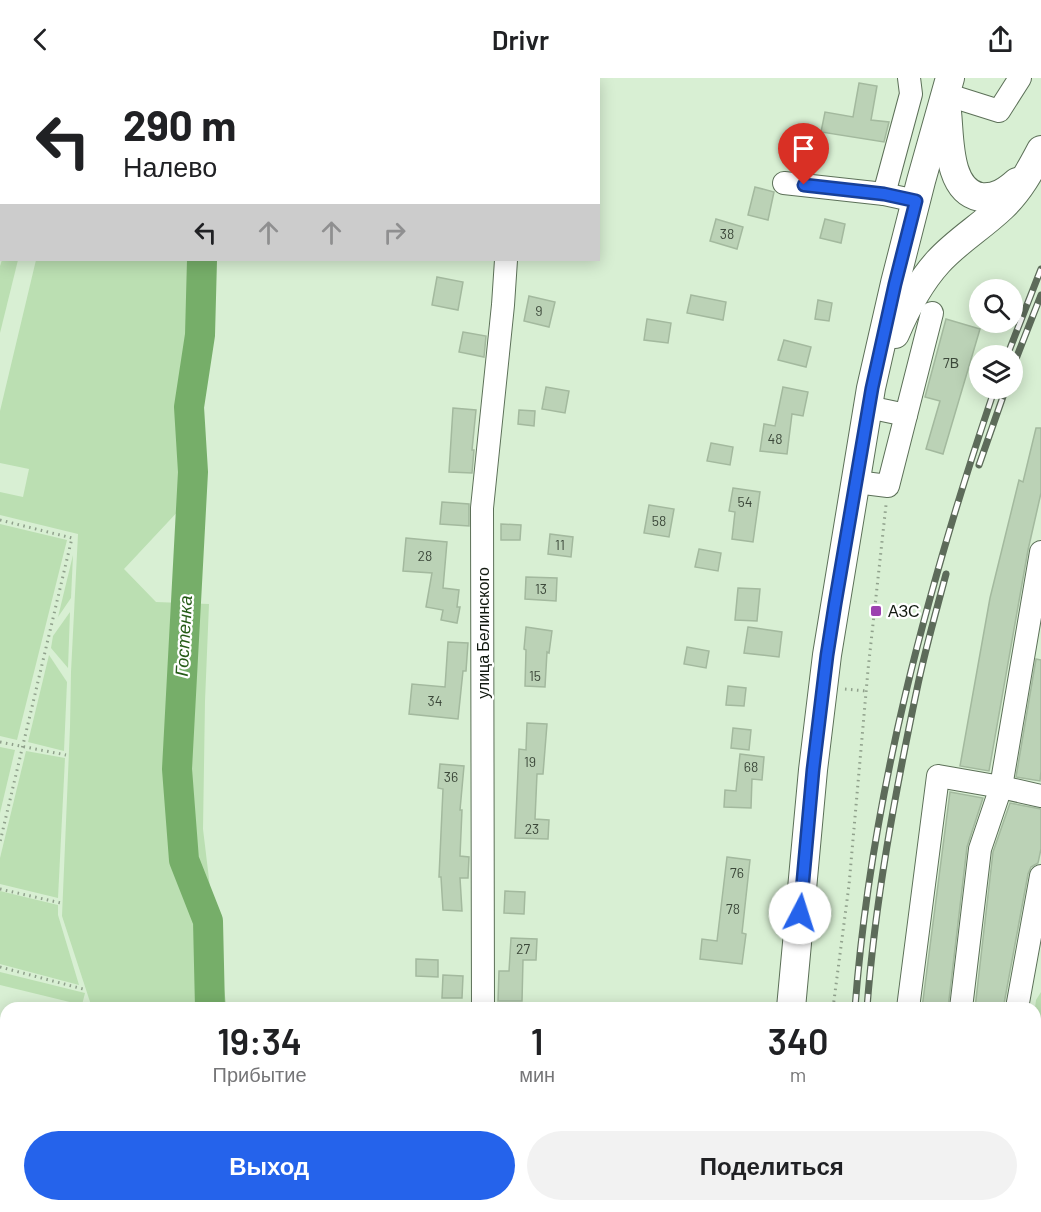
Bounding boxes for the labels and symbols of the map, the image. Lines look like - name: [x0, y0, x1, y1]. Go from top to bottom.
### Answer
- pin: [778, 123, 829, 185]
- house number: 38: [720, 225, 734, 242]
- house number: 9: [535, 302, 543, 319]
- house number: 7В: [943, 354, 959, 371]
- house number: 48: [767, 430, 783, 447]
- house number: 54: [738, 493, 752, 510]
- house number: 58: [652, 512, 666, 529]
- house number: 11: [555, 536, 565, 553]
- house number: 28: [418, 547, 432, 564]
- street label: улица Белинского: [473, 567, 492, 699]
- house number: 13: [535, 580, 547, 597]
- water label: Гостенка: [170, 595, 196, 677]
- place label: АЗС: [888, 601, 920, 620]
- marker: АЗС: [869, 604, 883, 618]
- house number: 15: [529, 667, 541, 684]
- house number: 34: [428, 692, 442, 709]
- house number: 19: [524, 753, 536, 770]
- house number: 68: [744, 758, 758, 775]
- house number: 36: [444, 768, 458, 785]
- house number: 23: [525, 820, 539, 837]
- house number: 76: [730, 864, 744, 881]
- position arrow: [768, 881, 832, 945]
- house number: 78: [726, 900, 740, 917]
- house number: 27: [516, 940, 530, 957]

